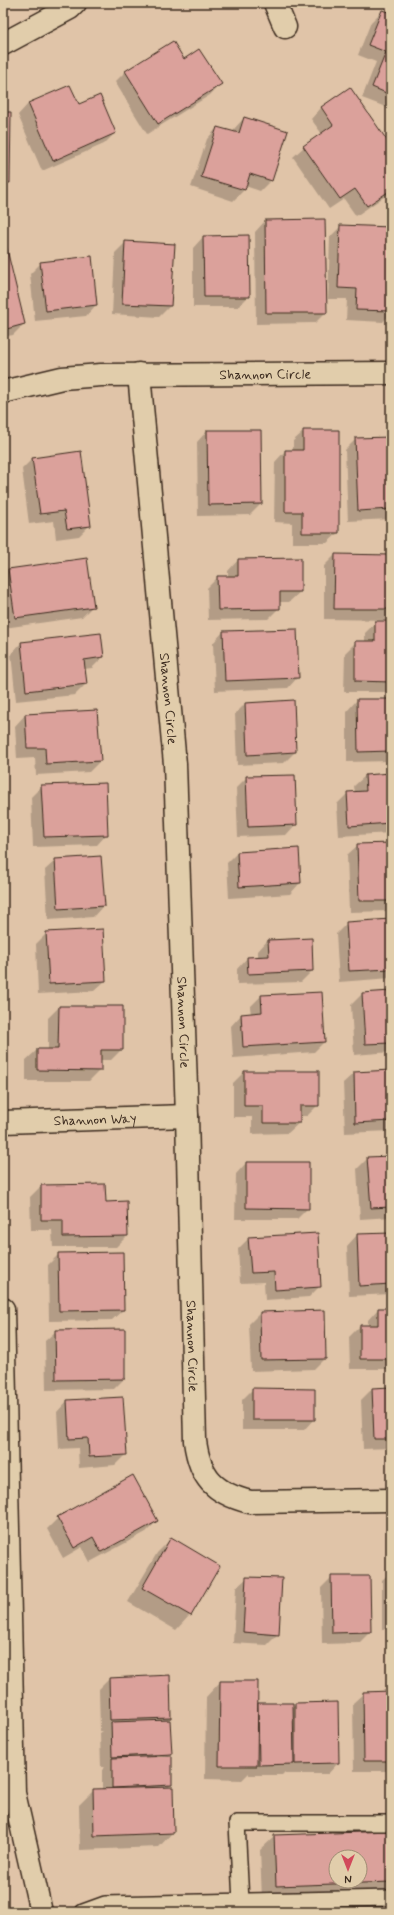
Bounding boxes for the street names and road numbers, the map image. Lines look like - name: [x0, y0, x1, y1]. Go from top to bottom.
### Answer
- street label: Shannon Circle: [219, 366, 311, 384]
- street label: Shannon Circle: [155, 652, 181, 745]
- street label: Shannon Circle: [172, 976, 193, 1069]
- street label: Shannon Way: [53, 1110, 137, 1130]
- street label: Shannon Circle: [182, 1300, 202, 1392]

